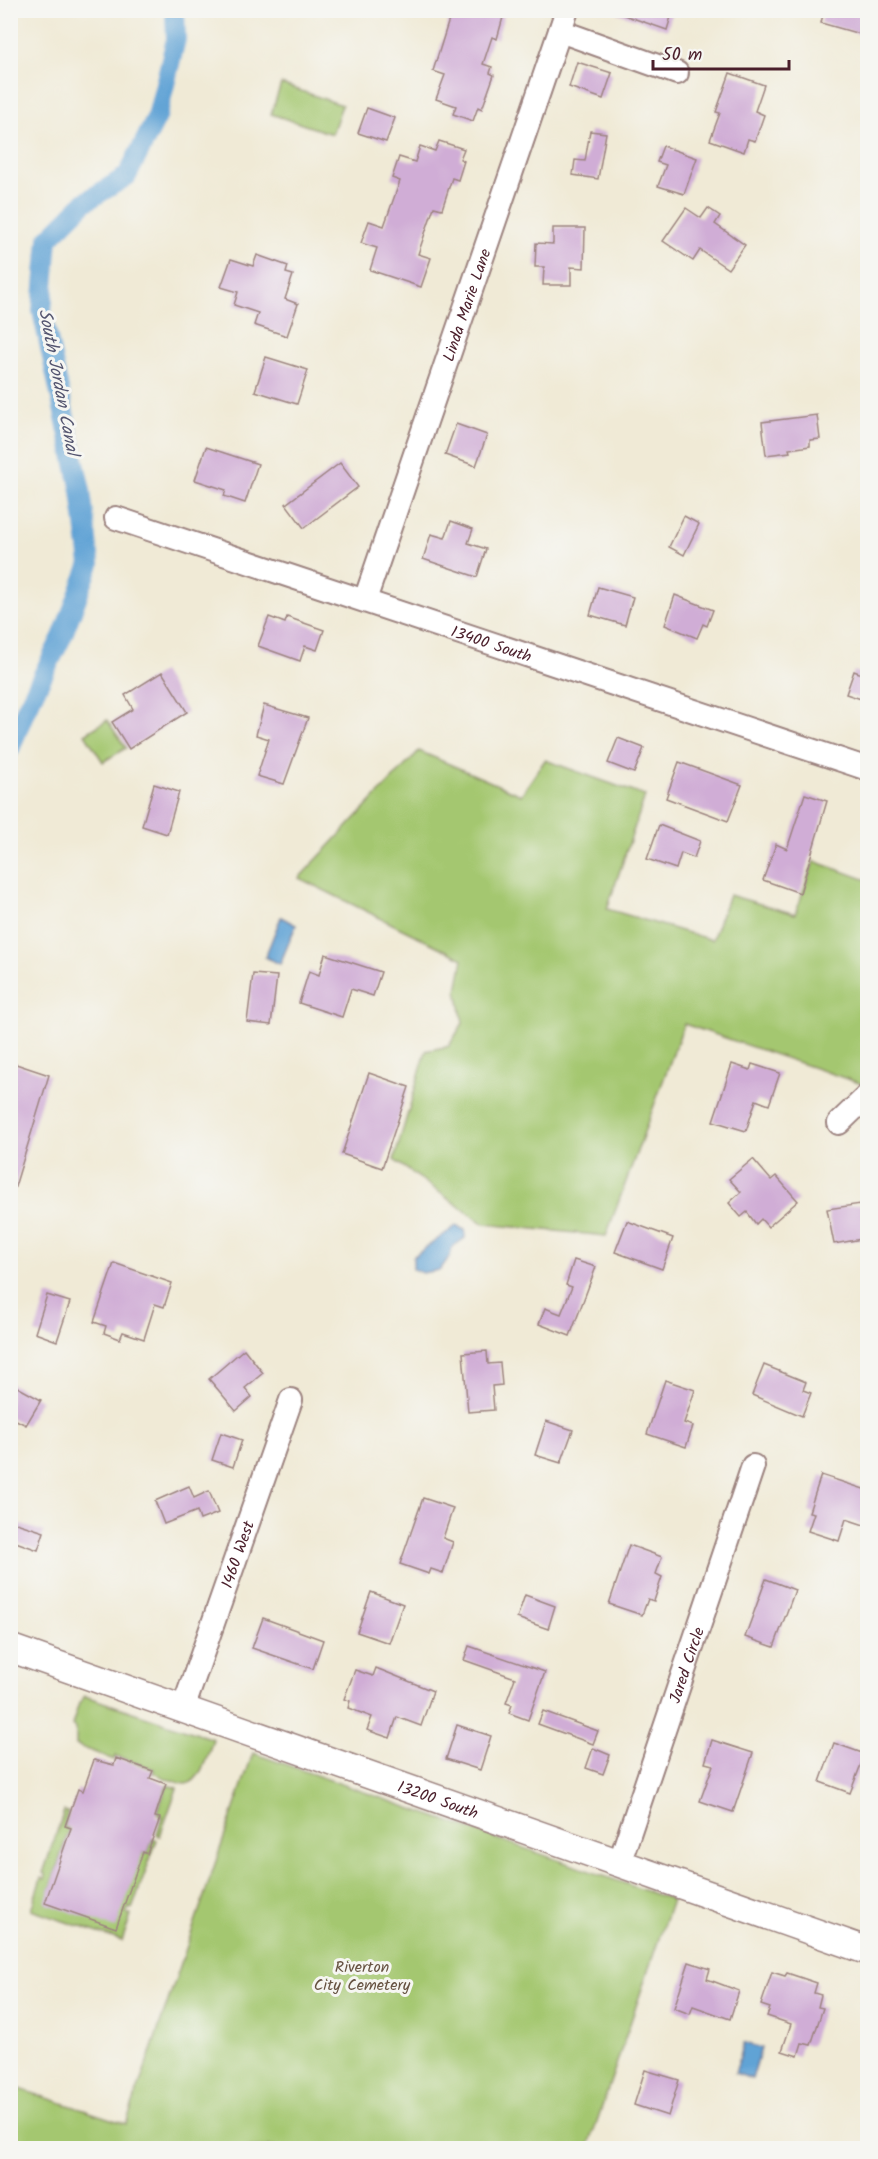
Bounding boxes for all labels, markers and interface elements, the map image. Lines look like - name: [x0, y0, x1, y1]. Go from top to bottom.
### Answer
- scale bar: [653, 33, 790, 71]
- text: 50 m: [662, 41, 702, 70]
- street label: Linda Marie Lane: [437, 245, 498, 365]
- water label: South Jordan Canal: [29, 307, 87, 462]
- street label: 13400 South: [448, 620, 535, 670]
- street label: 1460 West: [215, 1517, 262, 1592]
- street label: Jared Circle: [663, 1624, 712, 1707]
- street label: 13200 South: [394, 1775, 481, 1826]
- park label: Riverton City Cemetery: [314, 1955, 411, 1998]

